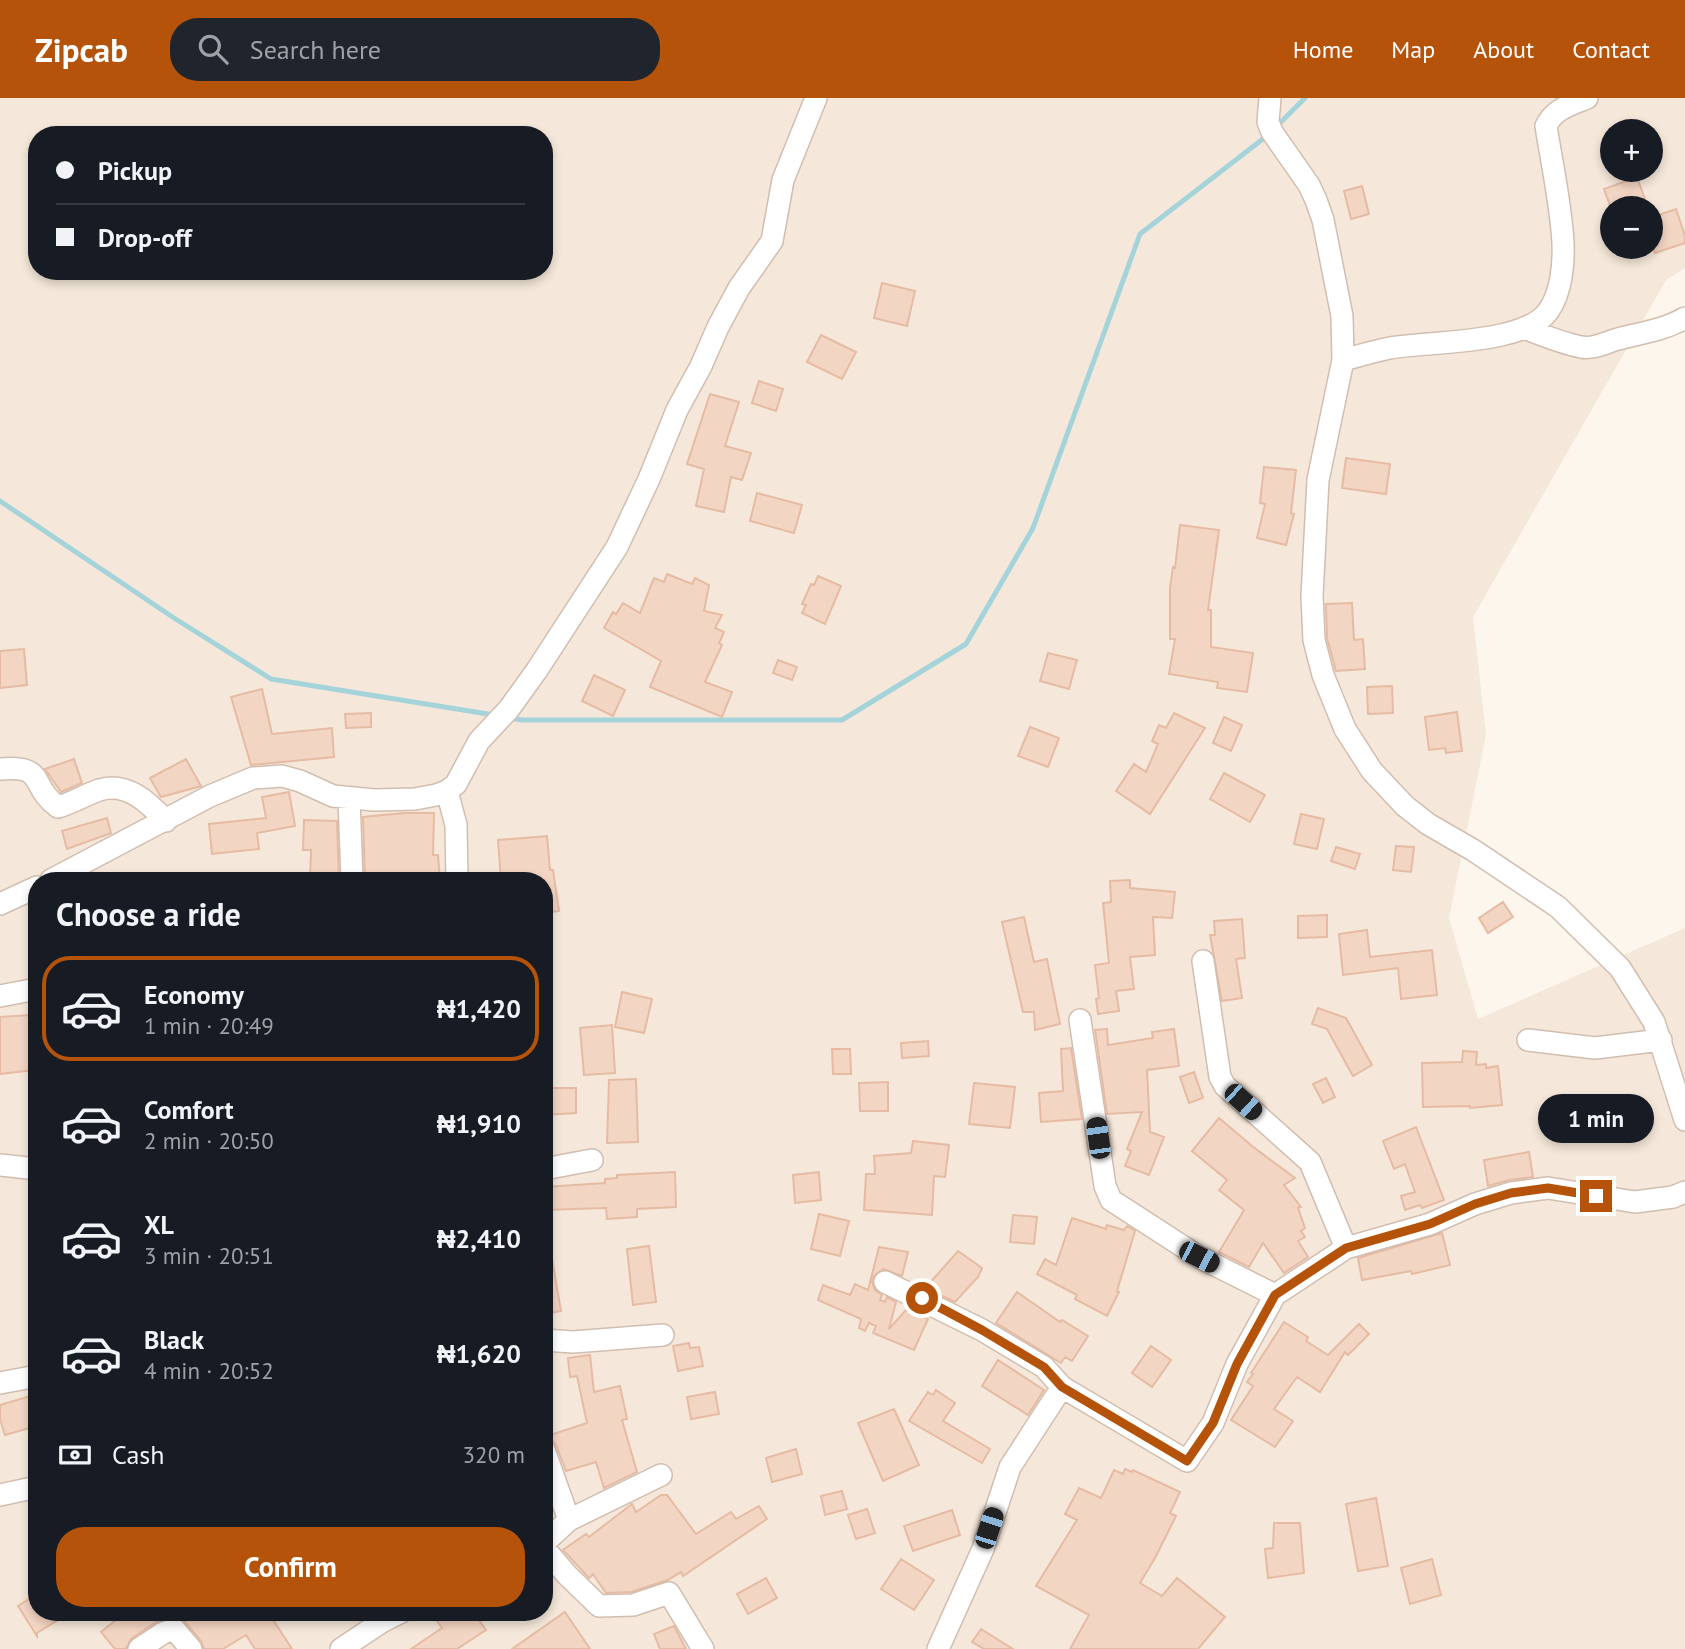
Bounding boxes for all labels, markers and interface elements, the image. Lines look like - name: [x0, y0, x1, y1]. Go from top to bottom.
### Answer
- search box: [170, 18, 660, 81]
- text: Zipcab: [35, 28, 128, 71]
- icon: search: [194, 30, 232, 68]
- text: Search here: [250, 33, 381, 66]
- text: Home: [1293, 34, 1353, 65]
- text: Map: [1391, 34, 1435, 65]
- text: About: [1473, 34, 1534, 65]
- text: Contact: [1572, 34, 1650, 65]
- map controls: [1600, 119, 1663, 259]
- button: +: [1600, 119, 1663, 182]
- text: Pickup: [98, 154, 172, 187]
- button: −: [1600, 196, 1663, 259]
- text: Drop-off: [98, 221, 192, 254]
- text: Choose a ride: [56, 893, 241, 935]
- icon: car: [60, 977, 123, 1040]
- text: Economy: [144, 978, 244, 1011]
- text: ₦1,420: [437, 992, 521, 1025]
- text: 1 min · 20:49: [144, 1011, 274, 1040]
- car: [1221, 1080, 1266, 1124]
- icon: car: [60, 1092, 123, 1155]
- text: Comfort: [144, 1093, 234, 1126]
- callout: 1 min: [1538, 1094, 1654, 1144]
- text: 1 min: [1568, 1104, 1624, 1133]
- text: ₦1,910: [437, 1107, 521, 1140]
- car: [1085, 1116, 1112, 1160]
- text: 2 min · 20:50: [144, 1126, 274, 1155]
- route end: [1580, 1180, 1612, 1212]
- icon: car: [60, 1207, 123, 1270]
- text: XL: [144, 1208, 174, 1241]
- text: ₦2,410: [437, 1222, 521, 1255]
- car: [1176, 1238, 1223, 1276]
- text: 3 min · 20:51: [144, 1241, 274, 1270]
- route start: [906, 1282, 938, 1314]
- icon: car: [60, 1322, 123, 1385]
- text: Black: [144, 1323, 204, 1356]
- text: ₦1,620: [437, 1337, 521, 1370]
- text: 4 min · 20:52: [144, 1356, 274, 1385]
- icon: cash: [56, 1436, 94, 1474]
- text: Cash: [112, 1438, 164, 1471]
- text: 320 m: [463, 1440, 525, 1469]
- car: [973, 1505, 1006, 1551]
- button: Confirm: [56, 1527, 525, 1607]

